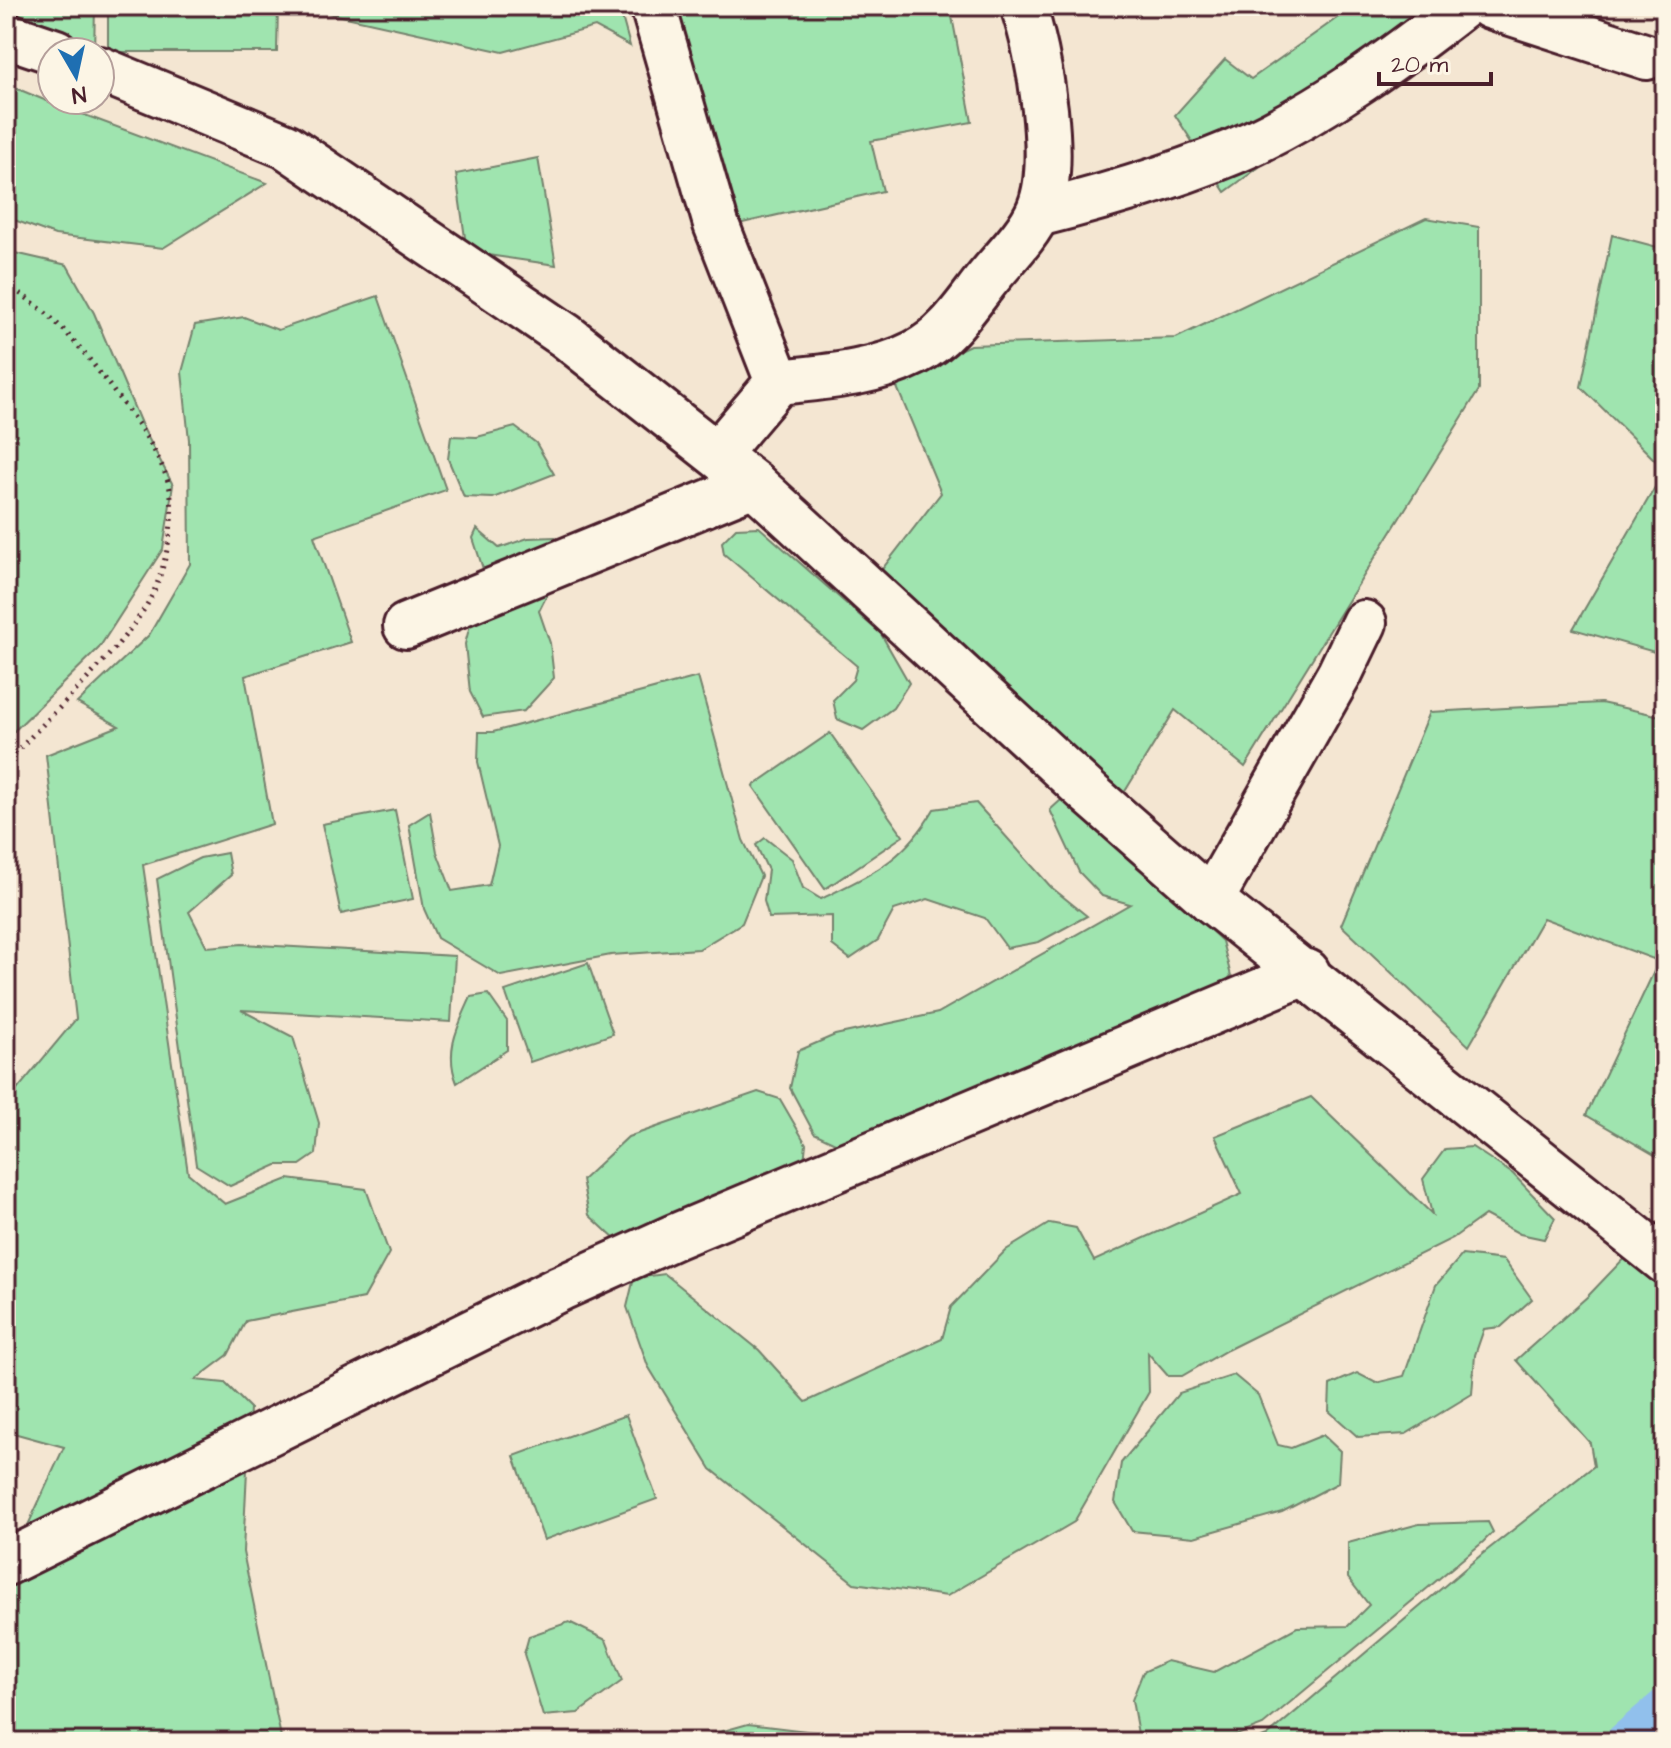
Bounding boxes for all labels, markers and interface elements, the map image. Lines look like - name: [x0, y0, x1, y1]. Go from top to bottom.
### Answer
- north arrow: [36, 36, 116, 116]
- scale bar: [1379, 36, 1491, 86]
- text: 20 m: [1391, 48, 1448, 82]
- text: N: [69, 78, 88, 111]

